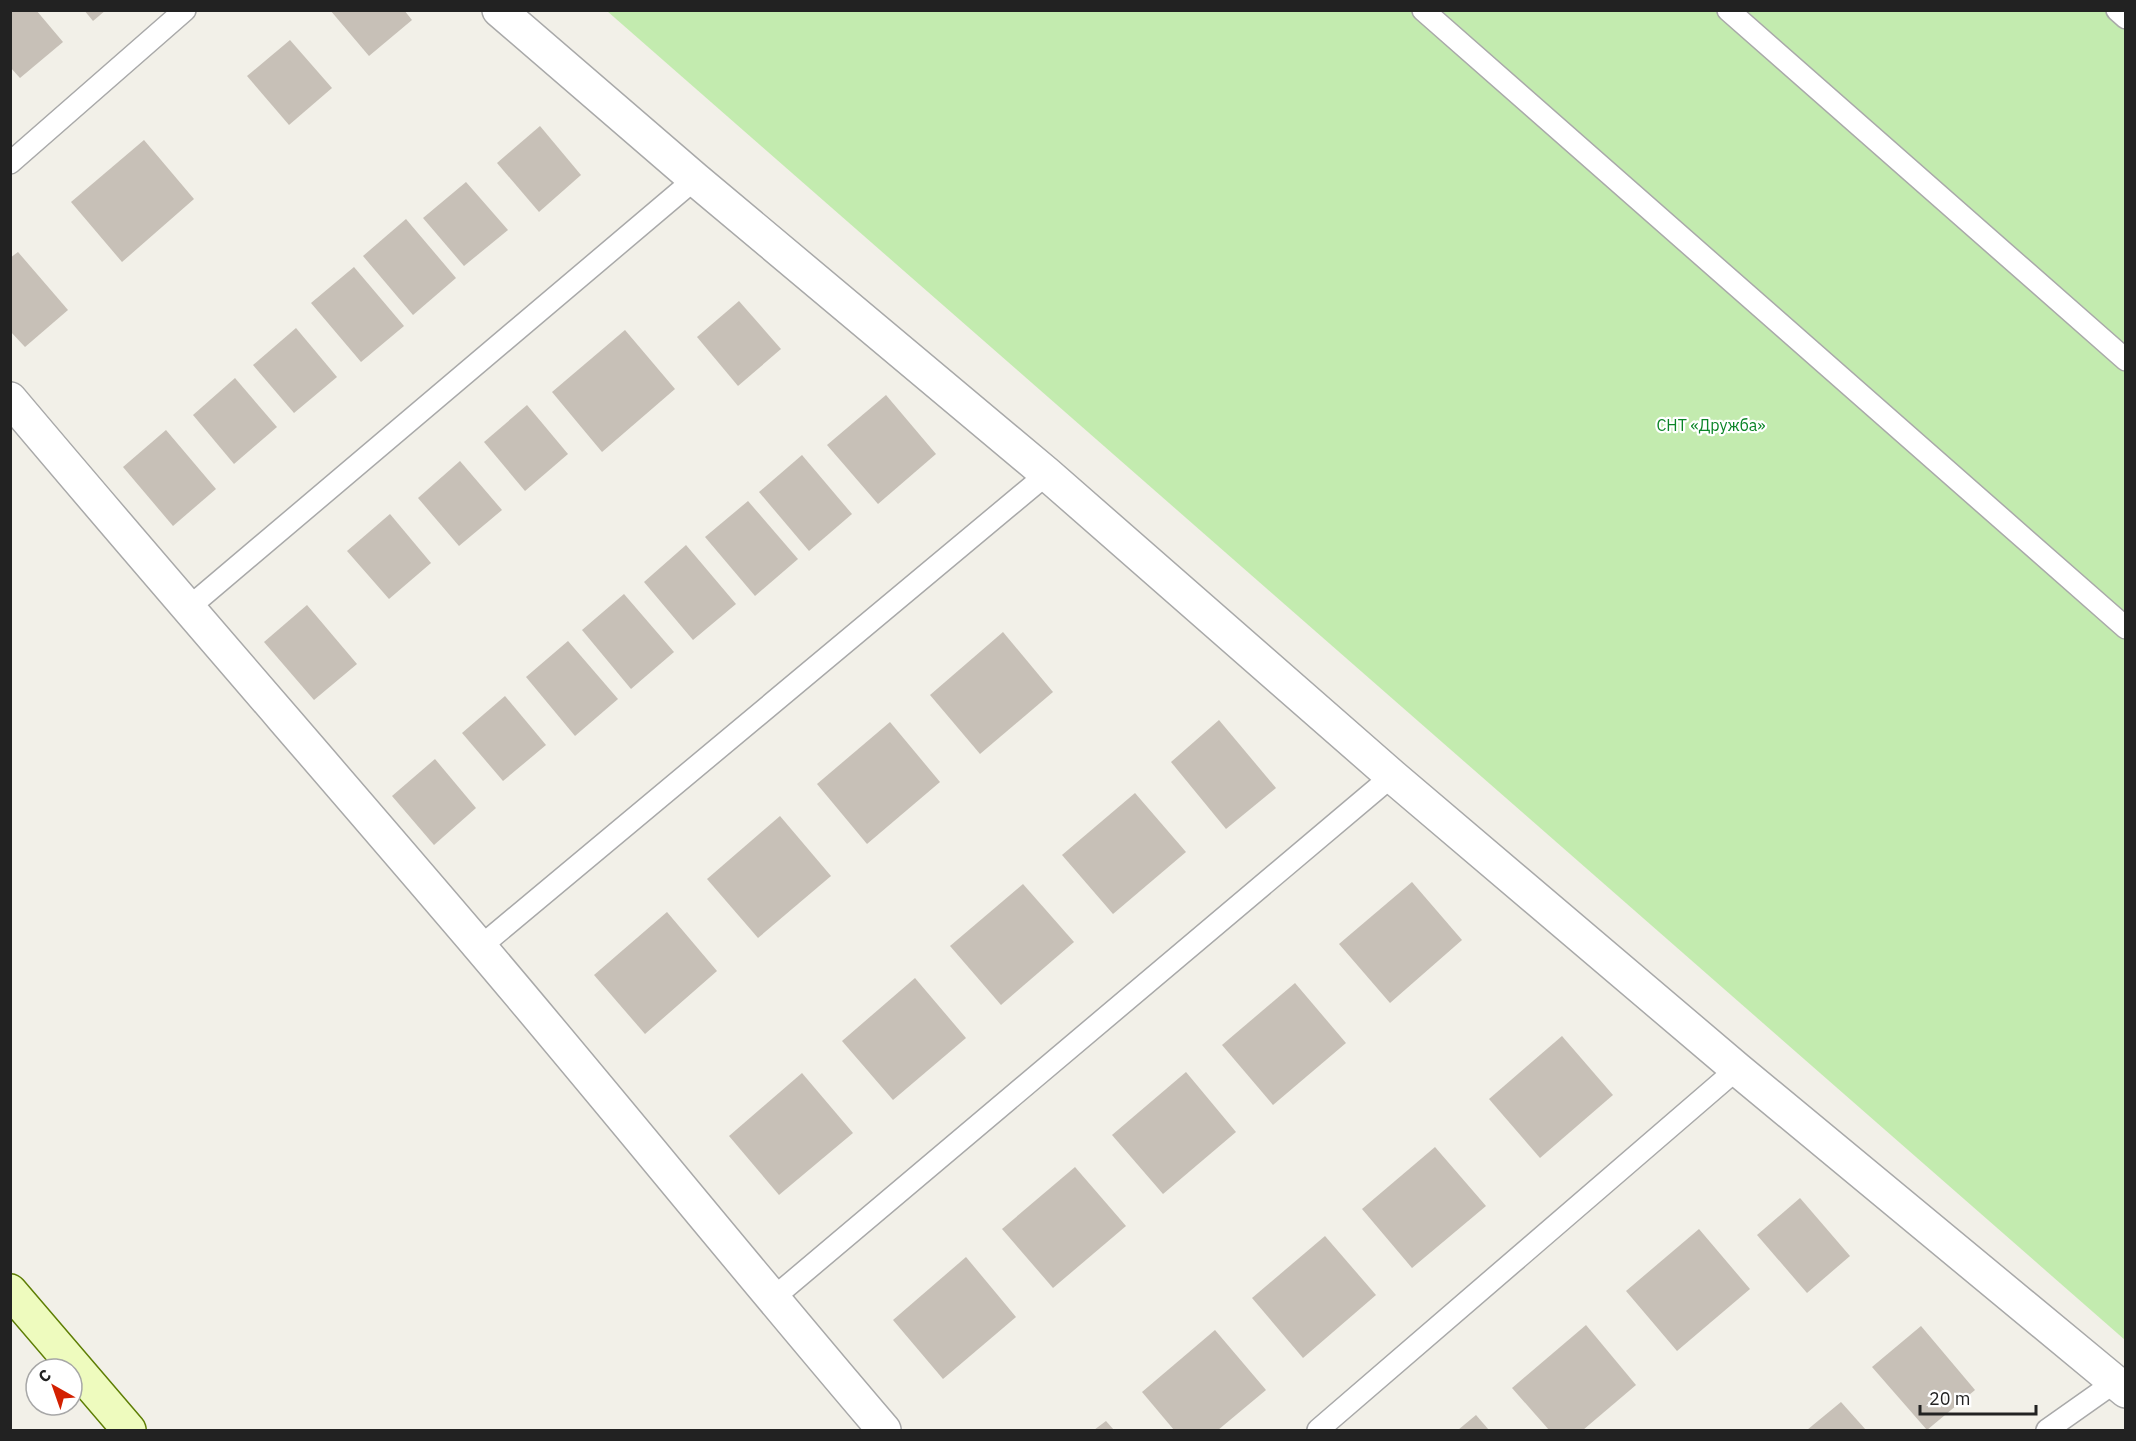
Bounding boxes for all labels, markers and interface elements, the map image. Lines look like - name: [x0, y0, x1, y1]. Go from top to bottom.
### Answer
- park label: СНТ «Дружба»: [1656, 415, 1766, 435]
- north arrow: [24, 1357, 84, 1417]
- text: С: [34, 1364, 55, 1387]
- scale bar: [1920, 1378, 2036, 1416]
- text: 20 m: [1929, 1387, 1971, 1410]

